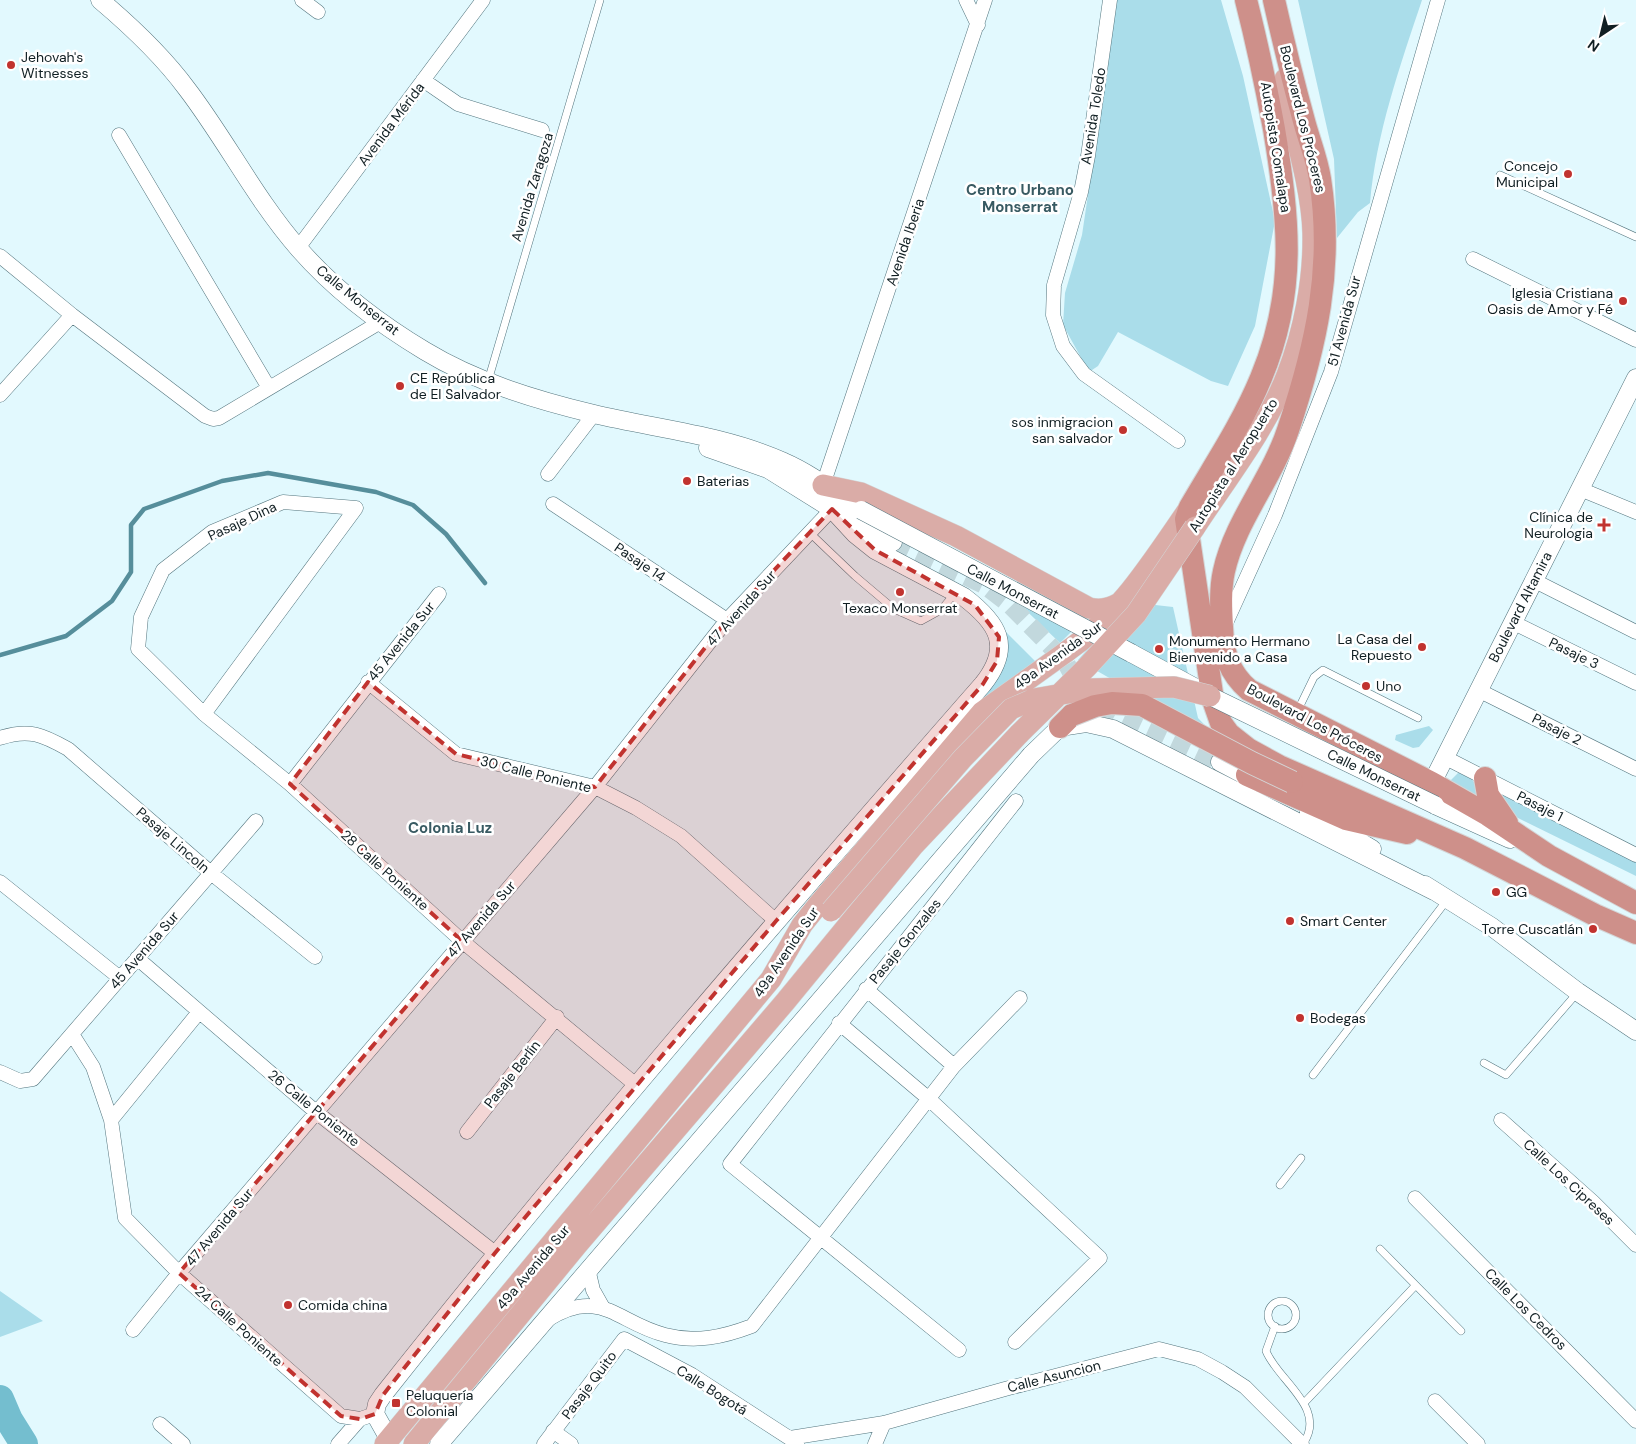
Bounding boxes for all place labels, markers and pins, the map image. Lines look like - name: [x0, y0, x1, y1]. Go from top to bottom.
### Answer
- place label: Jehovah's Witnesses: [21, 48, 88, 82]
- marker: Jehovah's Witnesses: [5, 59, 17, 71]
- place label: Concejo Municipal: [1496, 157, 1558, 191]
- marker: Concejo Municipal: [1562, 168, 1574, 180]
- place label: Iglesia Cristiana Oasis de Amor y Fé: [1487, 284, 1613, 318]
- marker: Iglesia Cristiana Oasis de Amor y Fé: [1617, 295, 1629, 307]
- place label: CE República de El Salvador: [410, 369, 501, 403]
- marker: CE República de El Salvador: [394, 380, 406, 392]
- place label: sos inmigracion san salvador: [1011, 413, 1113, 447]
- marker: sos inmigracion san salvador: [1117, 424, 1129, 436]
- place label: Baterias: [697, 472, 749, 490]
- marker: Baterias: [681, 475, 693, 487]
- place label: Clínica de Neurologia: [1524, 508, 1593, 542]
- marker: Clínica de Neurologia: [1597, 518, 1611, 532]
- marker: Texaco Monserrat: [894, 586, 906, 598]
- place label: Texaco Monserrat: [842, 599, 958, 617]
- place label: La Casa del Repuesto: [1337, 630, 1412, 664]
- place label: Monumento Hermano Bienvenido a Casa: [1169, 632, 1310, 666]
- marker: La Casa del Repuesto: [1416, 641, 1428, 653]
- marker: Monumento Hermano Bienvenido a Casa: [1153, 643, 1165, 655]
- place label: Uno: [1376, 677, 1402, 695]
- marker: Uno: [1360, 680, 1372, 692]
- place label: GG: [1506, 883, 1527, 901]
- marker: GG: [1490, 886, 1502, 898]
- place label: Smart Center: [1300, 912, 1387, 930]
- marker: Smart Center: [1284, 915, 1296, 927]
- place label: Torre Cuscatlán: [1482, 920, 1583, 938]
- marker: Torre Cuscatlán: [1587, 923, 1599, 935]
- place label: Bodegas: [1310, 1009, 1366, 1027]
- marker: Bodegas: [1294, 1012, 1306, 1024]
- place label: Comida china: [298, 1296, 387, 1314]
- marker: Comida china: [282, 1299, 294, 1311]
- place label: Peluquería Colonial: [406, 1386, 473, 1420]
- marker: Peluquería Colonial: [390, 1397, 402, 1409]

